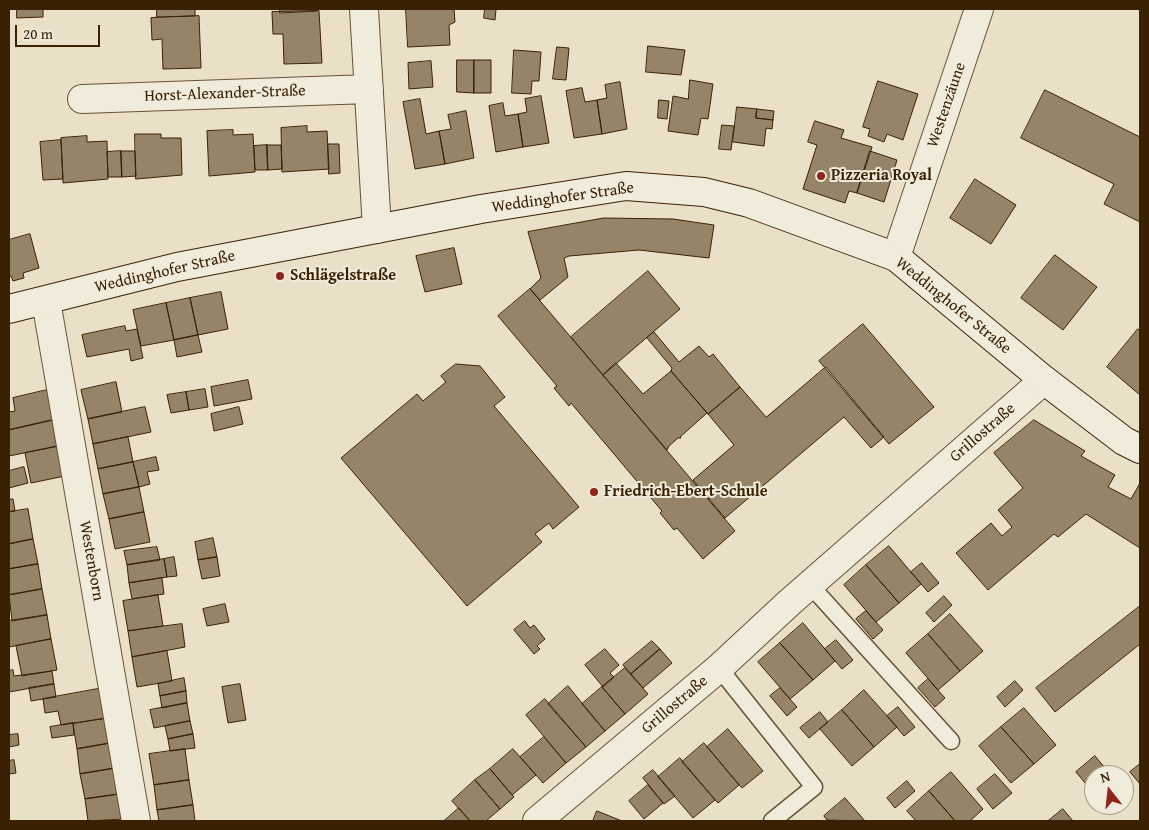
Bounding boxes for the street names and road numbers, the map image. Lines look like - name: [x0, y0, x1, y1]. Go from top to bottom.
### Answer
- street label: Westenzäune: [923, 60, 971, 150]
- street label: Horst-Alexander-Straße: [144, 82, 306, 106]
- street label: Weddinghofer Straße: [491, 179, 635, 217]
- street label: Weddinghofer Straße: [93, 247, 237, 297]
- street label: Weddinghofer Straße: [891, 253, 1015, 359]
- street label: Grillostraße: [946, 399, 1020, 467]
- street label: Westenborn: [75, 519, 107, 603]
- street label: Grillostraße: [638, 672, 712, 738]

